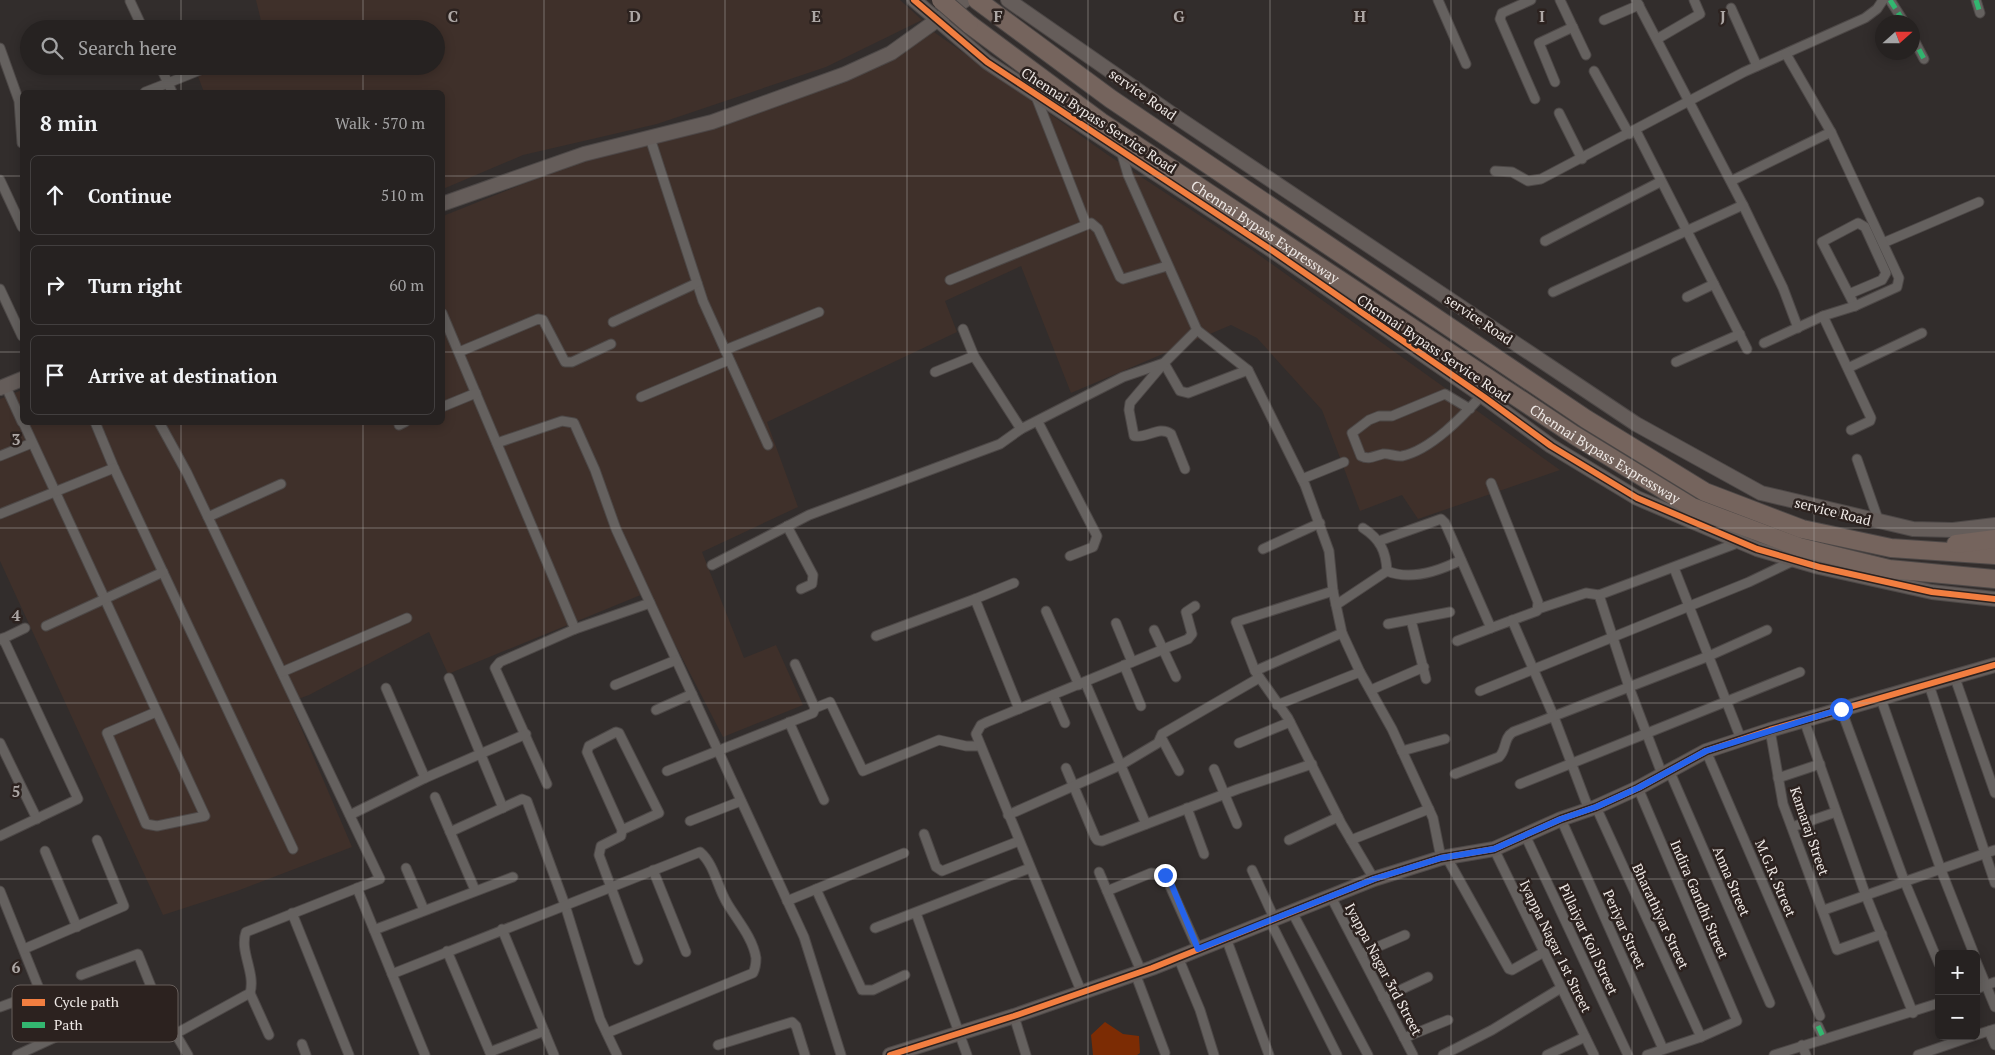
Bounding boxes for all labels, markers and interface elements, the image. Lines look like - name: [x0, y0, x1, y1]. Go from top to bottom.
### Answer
- text: C: [448, 5, 458, 27]
- text: D: [629, 5, 641, 27]
- text: E: [811, 5, 821, 27]
- text: F: [993, 5, 1003, 27]
- text: G: [1173, 5, 1185, 27]
- text: H: [1354, 5, 1366, 27]
- text: I: [1539, 5, 1545, 27]
- text: J: [1720, 5, 1726, 27]
- north arrow: [1875, 15, 1920, 60]
- search box: [20, 20, 445, 75]
- icon: search: [38, 34, 66, 62]
- text: Search here: [78, 35, 177, 60]
- street label: Chennai Bypass Service Road: [1018, 63, 1180, 177]
- street label: service Road: [1106, 64, 1181, 124]
- text: 8 min: [40, 109, 97, 137]
- text: Walk · 570 m: [335, 112, 425, 134]
- street label: Chennai Bypass Expressway: [1188, 175, 1344, 288]
- icon: ahead: [41, 181, 69, 209]
- text: Continue: [88, 183, 172, 208]
- text: 510 m: [381, 184, 424, 206]
- icon: right: [41, 271, 69, 299]
- text: Turn right: [88, 273, 182, 298]
- text: 60 m: [389, 274, 424, 296]
- street label: Chennai Bypass Service Road: [1354, 289, 1515, 407]
- street label: service Road: [1441, 289, 1517, 349]
- icon: arrive: [41, 361, 69, 389]
- text: Arrive at destination: [88, 363, 277, 388]
- street label: Chennai Bypass Expressway: [1526, 399, 1685, 508]
- text: 3: [11, 428, 21, 450]
- street label: service Road: [1793, 492, 1873, 530]
- text: 4: [11, 604, 21, 626]
- route start: [1830, 698, 1853, 721]
- text: 5: [11, 780, 21, 802]
- street label: Kamaraj Street: [1786, 784, 1834, 879]
- street label: M.G.R. Street: [1751, 836, 1801, 920]
- street label: Indira Gandhi Street: [1666, 837, 1734, 962]
- street label: Anna Street: [1709, 843, 1756, 920]
- street label: Bharathiyar Street: [1628, 860, 1694, 973]
- route end: [1154, 864, 1177, 887]
- street label: Iyappa Nagar 1st Street: [1516, 876, 1597, 1016]
- street label: Pillaiyar Koil Street: [1555, 880, 1623, 998]
- street label: Periyar Street: [1599, 886, 1651, 972]
- street label: Iyappa Nagar 3rd Street: [1341, 900, 1427, 1039]
- map controls: [1935, 950, 1980, 1040]
- button: +: [1935, 950, 1980, 995]
- text: 6: [11, 956, 21, 978]
- legend: [12, 985, 178, 1042]
- text: Cycle path: [54, 992, 119, 1011]
- button: −: [1935, 995, 1980, 1040]
- text: Path: [54, 1015, 83, 1034]

